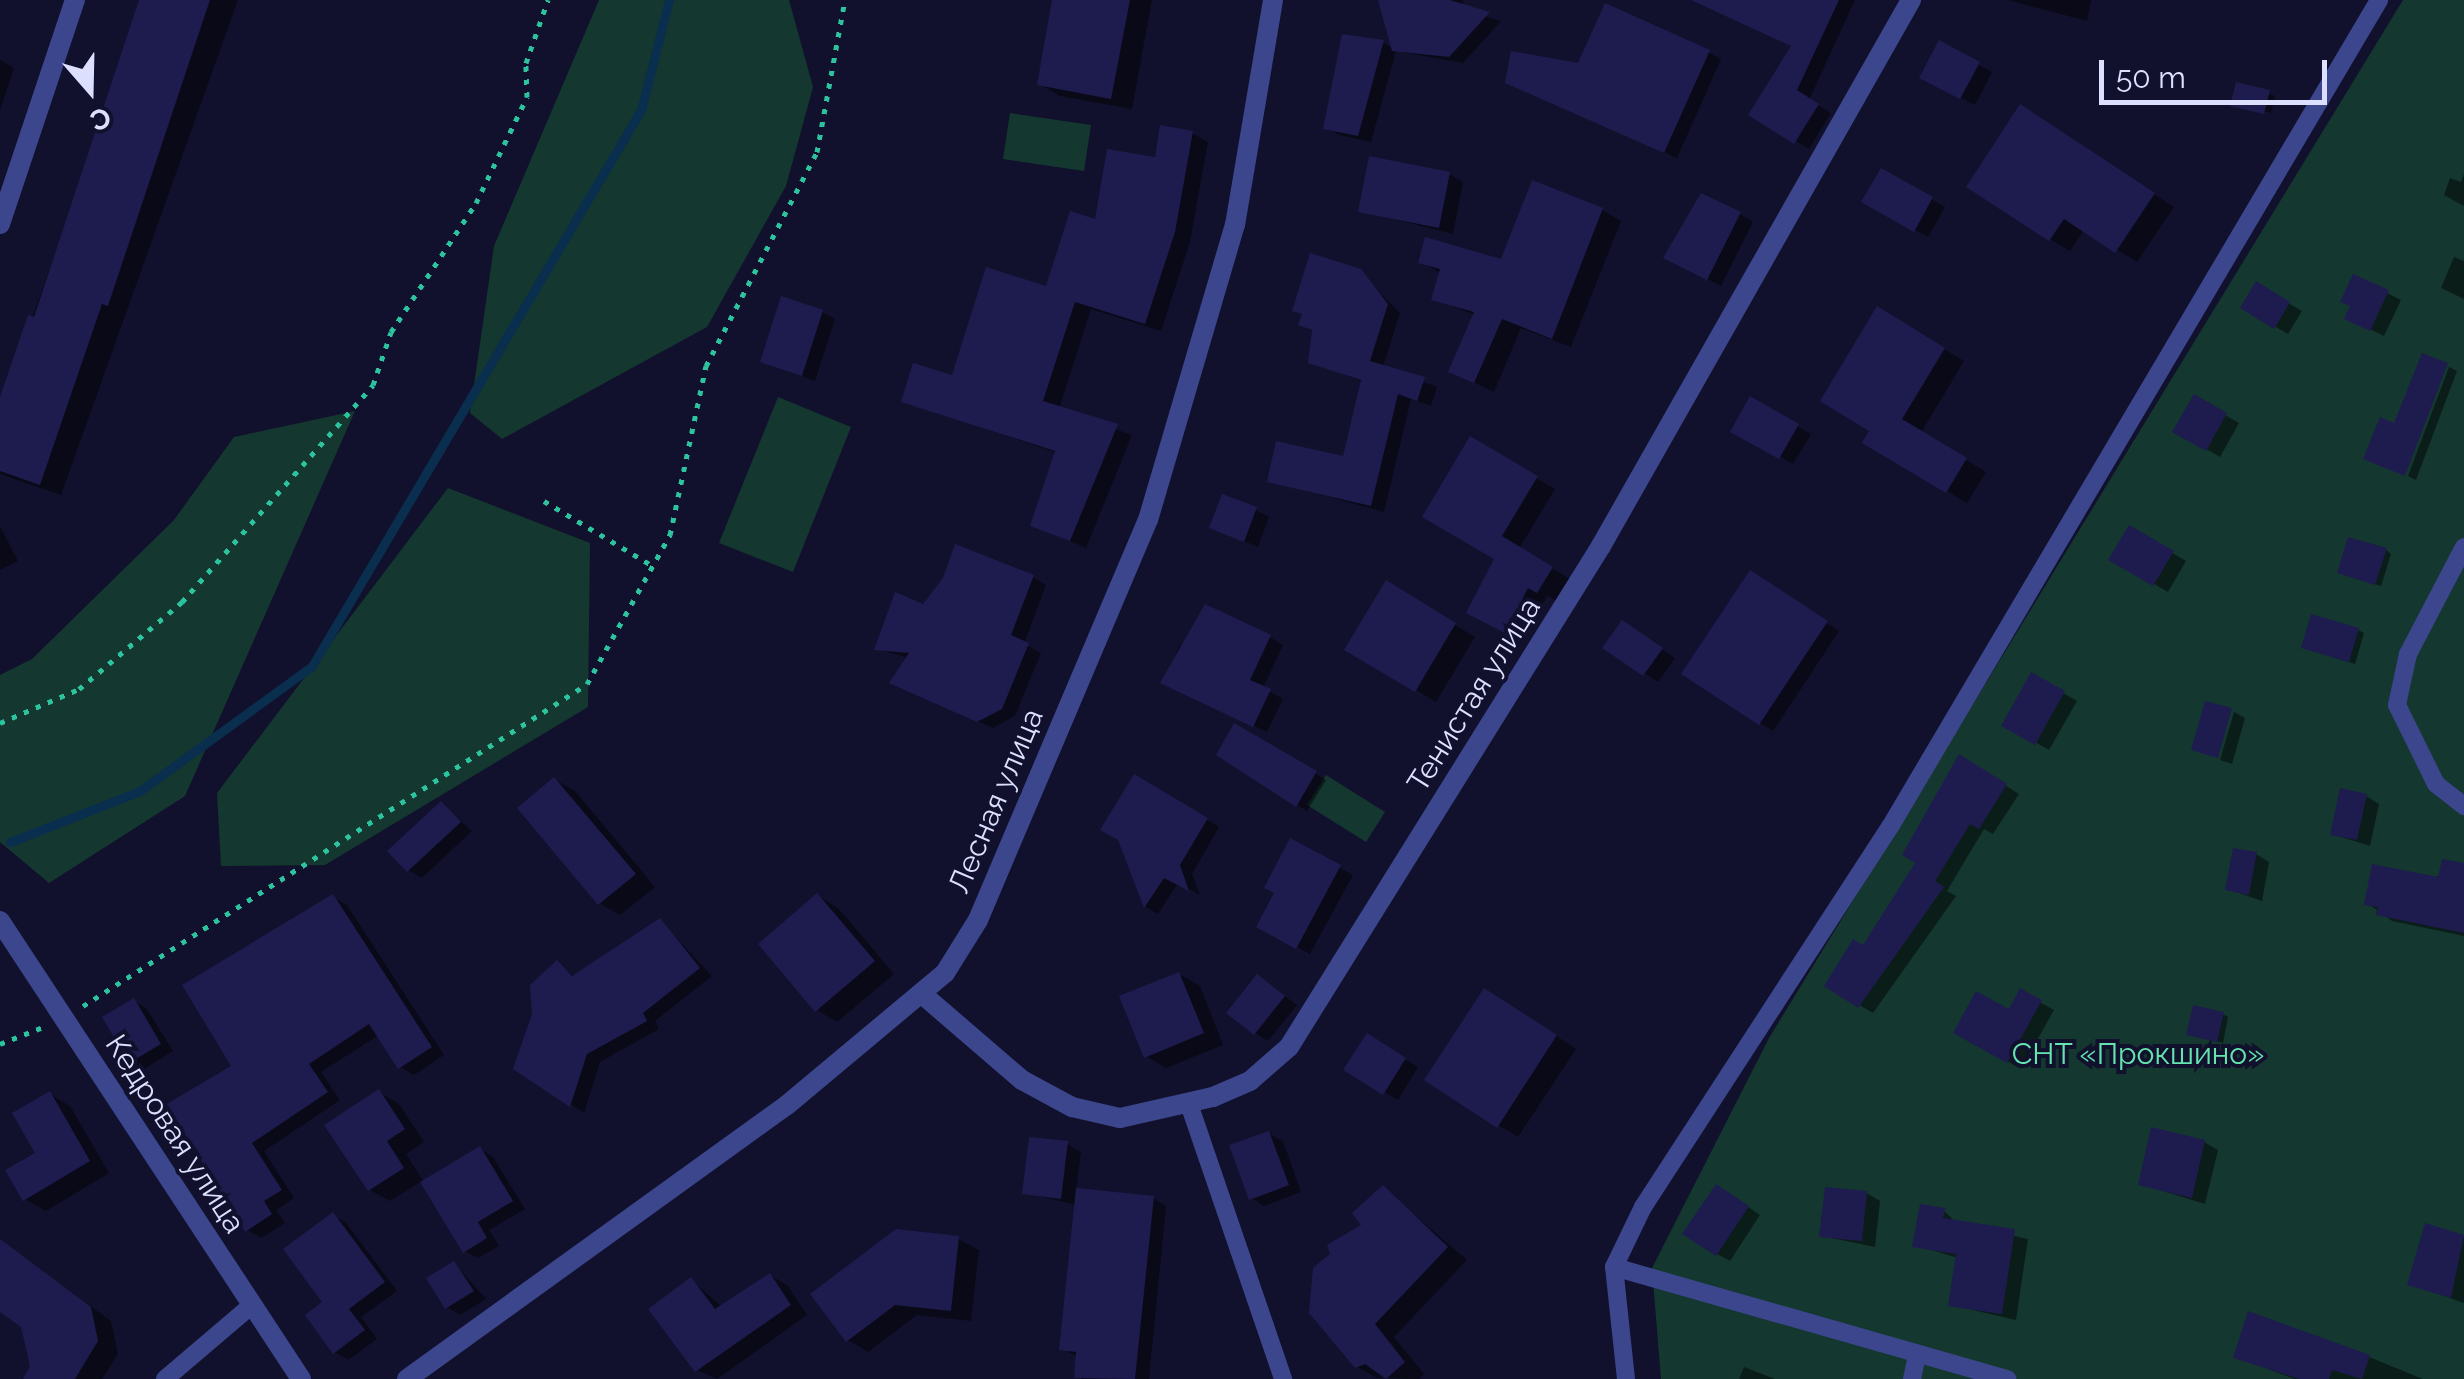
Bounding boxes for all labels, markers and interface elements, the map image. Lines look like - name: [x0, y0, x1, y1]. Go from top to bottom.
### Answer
- north arrow: [40, 40, 140, 140]
- scale bar: [2104, 40, 2332, 102]
- text: 50 m: [2116, 60, 2186, 95]
- text: С: [86, 100, 115, 137]
- street label: Тенистая улица: [1400, 591, 1548, 799]
- street label: Лесная улица: [941, 703, 1051, 899]
- street label: Кедровая улица: [97, 1028, 253, 1240]
- park label: СНТ «Прокшино»: [2011, 1036, 2265, 1072]

